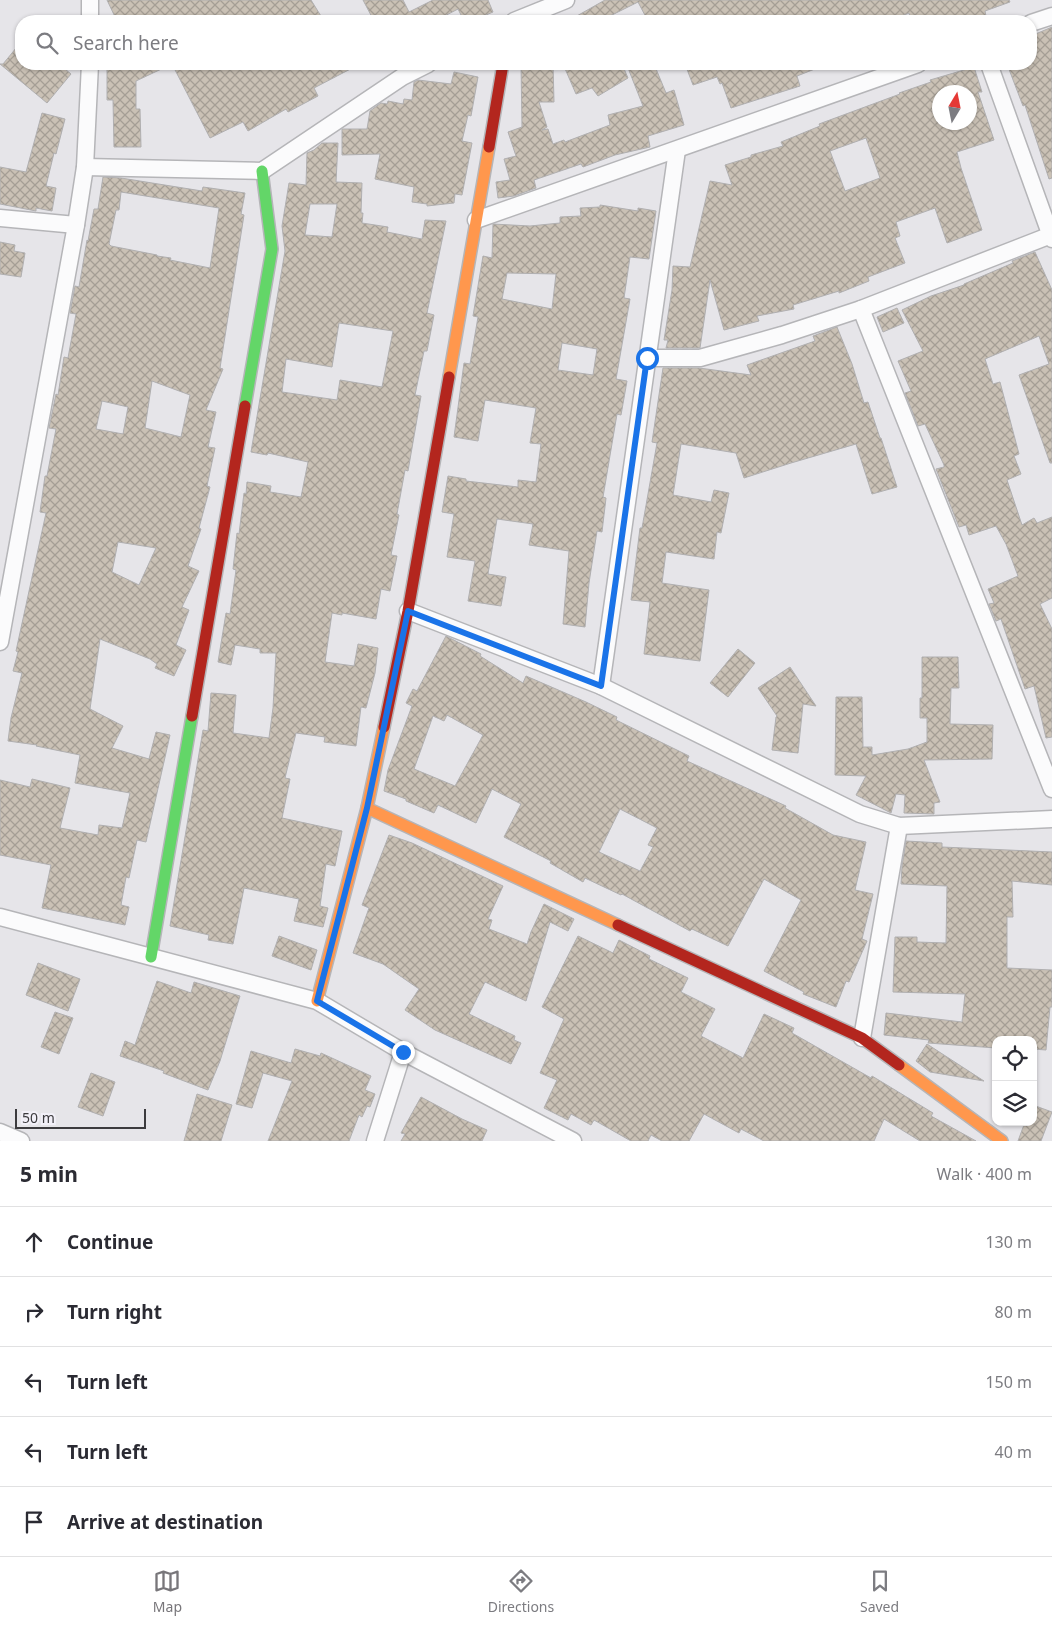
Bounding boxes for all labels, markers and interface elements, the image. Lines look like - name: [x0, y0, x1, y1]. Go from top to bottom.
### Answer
- search box: [15, 15, 1037, 70]
- icon: search: [33, 29, 61, 57]
- text: Search here: [73, 30, 179, 56]
- north arrow: [932, 85, 977, 130]
- route start: [636, 347, 659, 370]
- map controls: [992, 1036, 1037, 1126]
- button: locate: [992, 1036, 1037, 1081]
- route end: [392, 1041, 415, 1064]
- button: layers: [992, 1081, 1037, 1126]
- scale bar: [15, 1106, 146, 1129]
- text: 50 m: [22, 1108, 55, 1127]
- text: 5 min: [20, 1160, 78, 1188]
- text: Walk · 400 m: [937, 1163, 1032, 1185]
- icon: ahead: [20, 1228, 48, 1256]
- text: Continue: [67, 1229, 153, 1255]
- text: 130 m: [985, 1231, 1032, 1253]
- icon: right: [20, 1298, 48, 1326]
- text: Turn right: [67, 1299, 162, 1325]
- text: 80 m: [995, 1301, 1032, 1323]
- icon: left: [20, 1368, 48, 1396]
- text: Turn left: [67, 1369, 148, 1395]
- text: 150 m: [985, 1371, 1032, 1393]
- icon: left: [20, 1438, 48, 1466]
- text: Turn left: [67, 1439, 148, 1465]
- text: 40 m: [995, 1441, 1032, 1463]
- icon: arrive: [20, 1508, 48, 1536]
- text: Arrive at destination: [67, 1509, 263, 1535]
- tab: Map: [153, 1567, 182, 1616]
- tab: Directions: [488, 1567, 554, 1616]
- tab: Saved: [860, 1567, 899, 1616]

